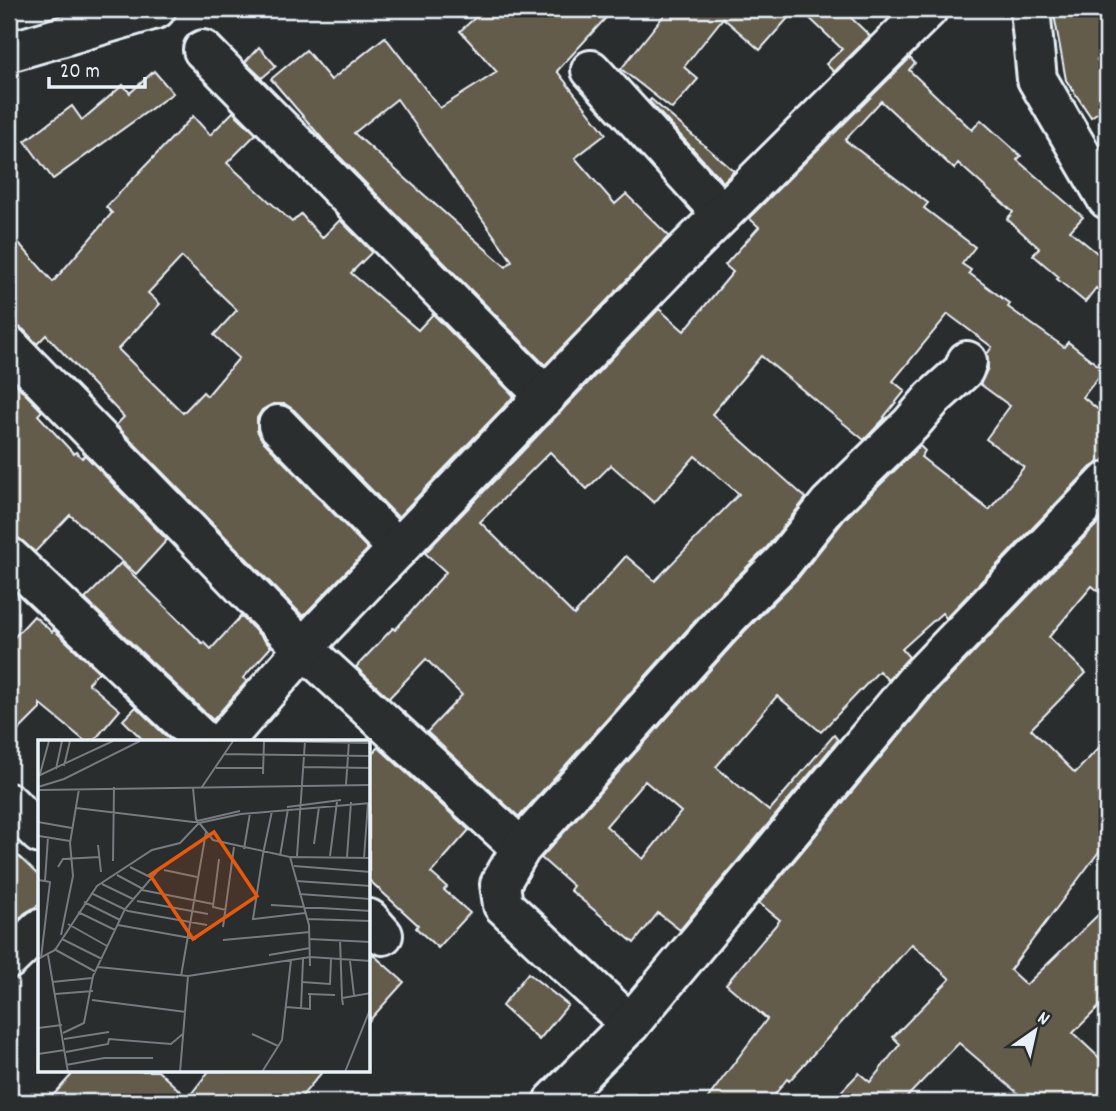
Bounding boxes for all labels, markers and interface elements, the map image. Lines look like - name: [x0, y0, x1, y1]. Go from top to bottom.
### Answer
- scale bar: [49, 46, 145, 90]
- text: 20 m: [60, 58, 100, 88]
- inset map: [38, 740, 371, 1072]
- north arrow: [1000, 996, 1070, 1066]
- text: N: [1031, 1006, 1054, 1034]

